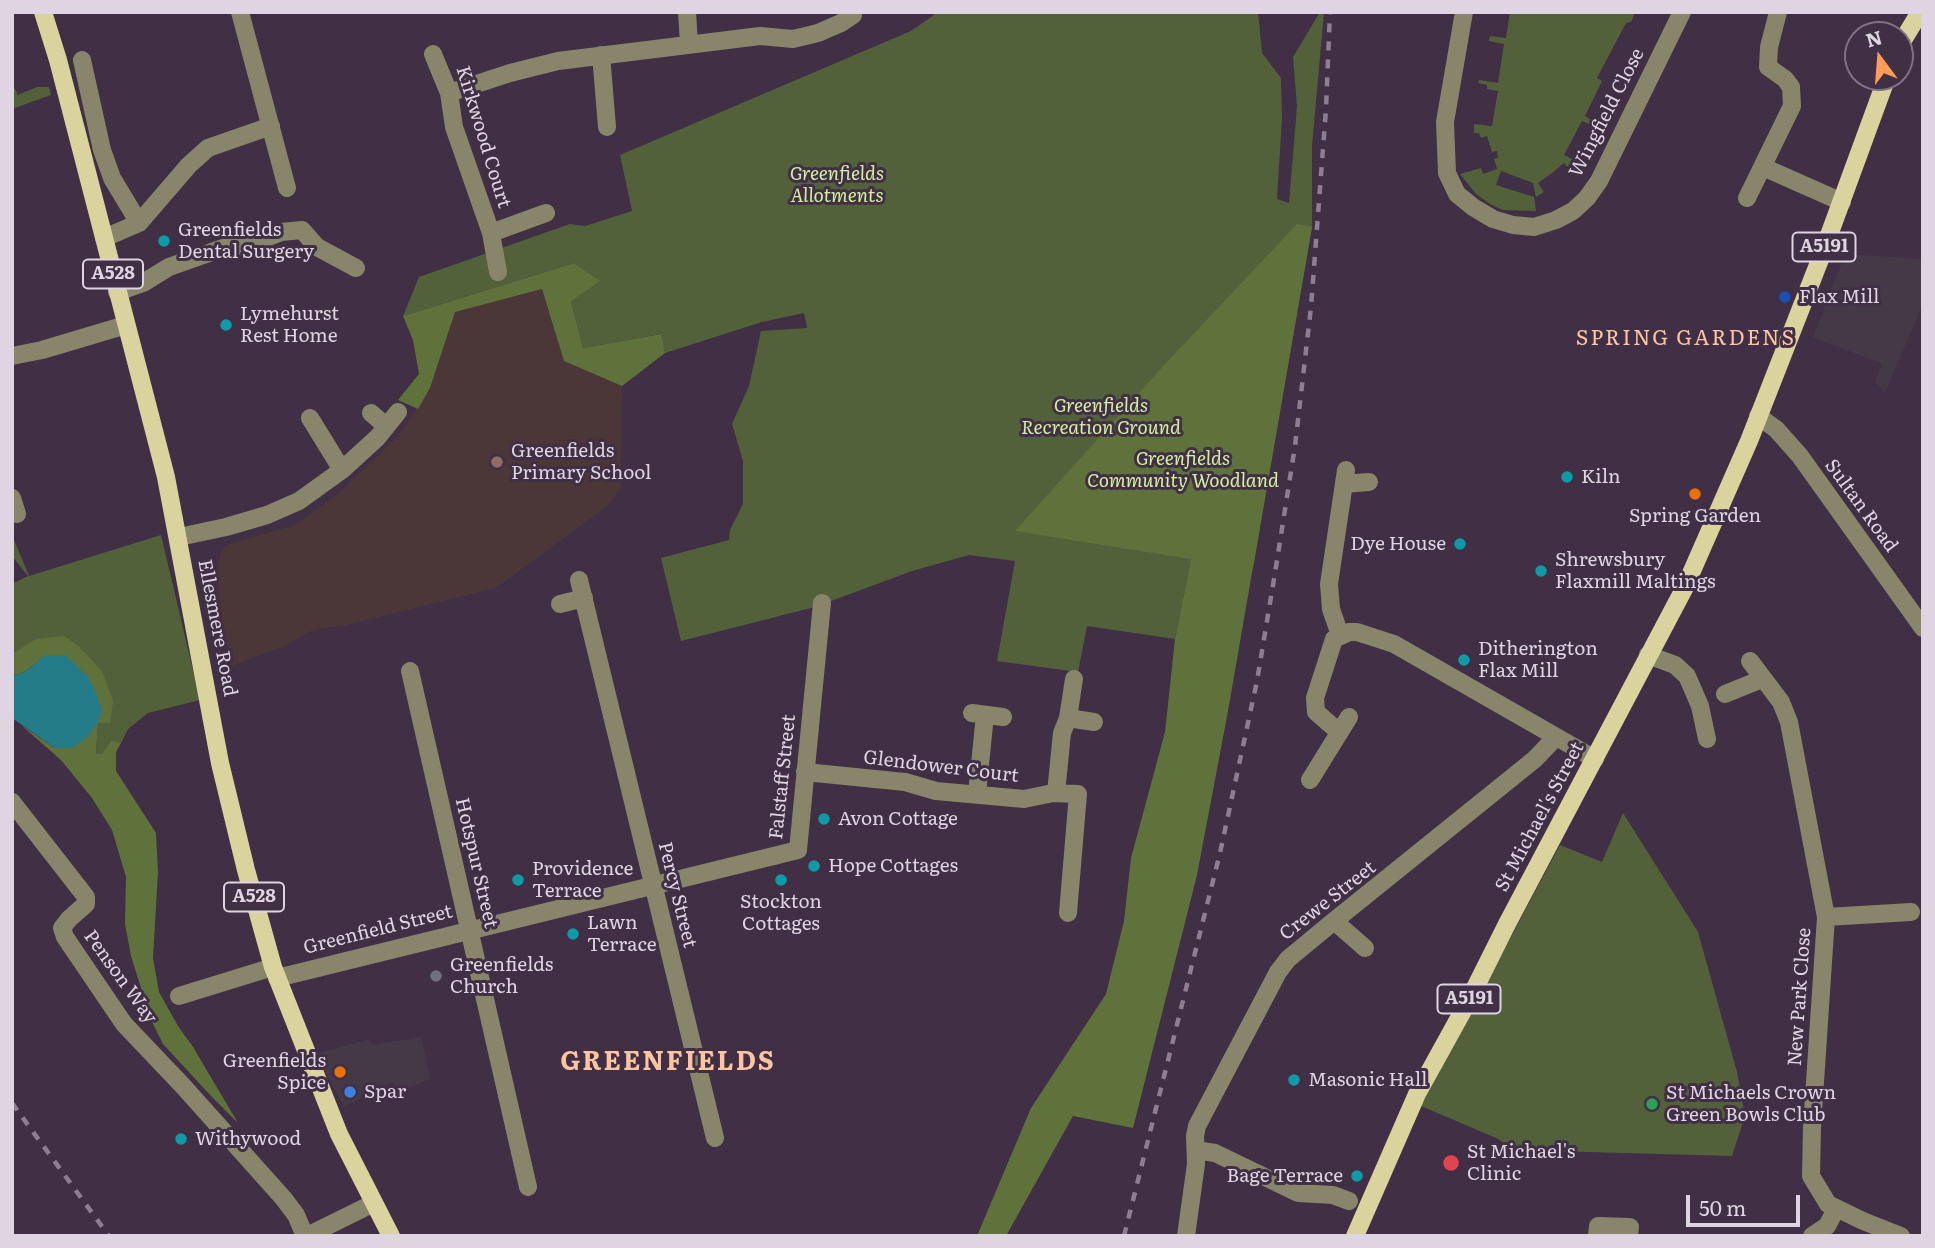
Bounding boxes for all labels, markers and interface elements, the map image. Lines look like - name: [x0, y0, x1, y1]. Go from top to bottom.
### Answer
- north arrow: [1844, 21, 1914, 91]
- text: N: [1862, 22, 1885, 53]
- street label: Wingfield Close: [1565, 45, 1649, 181]
- street label: Kirkwood Court: [451, 63, 515, 211]
- park label: Greenfields Allotments: [790, 163, 884, 207]
- place label: Greenfields Dental Surgery: [178, 219, 314, 263]
- road number: A5191: [1792, 232, 1856, 262]
- marker: Greenfields Dental Surgery: [156, 233, 172, 249]
- road number: A528: [83, 260, 143, 288]
- place label: Flax Mill: [1799, 286, 1879, 308]
- marker: Flax Mill: [1777, 289, 1793, 305]
- place label: Lymehurst Rest Home: [240, 303, 339, 347]
- marker: Lymehurst Rest Home: [218, 317, 234, 333]
- district label: SPRING GARDENS: [1578, 326, 1794, 352]
- park label: Greenfields Recreation Ground: [1021, 395, 1181, 439]
- place label: Greenfields Primary School: [511, 440, 651, 484]
- park label: Greenfields Community Woodland: [1087, 448, 1279, 492]
- marker: Greenfields Primary School: [489, 454, 505, 470]
- street label: Sultan Road: [1820, 455, 1902, 557]
- place label: Kiln: [1581, 466, 1621, 488]
- marker: Kiln: [1559, 469, 1575, 485]
- marker: Spring Garden: [1687, 486, 1703, 502]
- place label: Spring Garden: [1629, 505, 1761, 527]
- place label: Dye House: [1350, 533, 1446, 555]
- marker: Dye House: [1452, 536, 1468, 552]
- place label: Shrewsbury Flaxmill Maltings: [1555, 549, 1715, 593]
- street label: Ellesmere Road: [193, 557, 241, 699]
- marker: Shrewsbury Flaxmill Maltings: [1533, 563, 1549, 579]
- place label: Ditherington Flax Mill: [1478, 638, 1598, 682]
- marker: Ditherington Flax Mill: [1456, 652, 1472, 668]
- street label: Falstaff Street: [765, 713, 801, 841]
- street label: St Michael's Street: [1491, 738, 1589, 896]
- street label: Glendower Court: [862, 746, 1020, 788]
- street label: Hotspur Street: [450, 796, 502, 930]
- place label: Avon Cottage: [838, 808, 958, 830]
- marker: Avon Cottage: [816, 811, 832, 827]
- street label: Percy Street: [653, 840, 701, 950]
- place label: Hope Cottages: [828, 855, 958, 877]
- street label: Crewe Street: [1275, 856, 1381, 946]
- place label: Providence Terrace: [532, 858, 633, 902]
- marker: Hope Cottages: [806, 858, 822, 874]
- marker: Providence Terrace: [510, 872, 526, 888]
- marker: Stockton Cottages: [773, 872, 789, 888]
- road number: A528: [224, 882, 284, 912]
- place label: Stockton Cottages: [740, 891, 822, 935]
- street label: Greenfield Street: [301, 900, 455, 960]
- place label: Lawn Terrace: [587, 912, 657, 956]
- street label: Penson Way: [78, 926, 162, 1028]
- marker: Lawn Terrace: [565, 926, 581, 942]
- street label: New Park Close: [1784, 927, 1816, 1067]
- place label: Greenfields Church: [450, 954, 553, 998]
- marker: Greenfields Church: [428, 968, 444, 984]
- road number: A5191: [1438, 984, 1500, 1014]
- district label: GREENFIELDS: [562, 1046, 774, 1078]
- place label: Greenfields Spice: [223, 1050, 326, 1094]
- marker: Greenfields Spice: [332, 1064, 348, 1080]
- place label: Masonic Hall: [1308, 1069, 1427, 1091]
- marker: Masonic Hall: [1286, 1072, 1302, 1088]
- place label: Spar: [364, 1081, 406, 1103]
- place label: St Michaels Crown Green Bowls Club: [1666, 1082, 1836, 1126]
- marker: Spar: [342, 1084, 358, 1100]
- marker: St Michaels Crown Green Bowls Club: [1644, 1096, 1660, 1112]
- place label: Withywood: [195, 1128, 301, 1150]
- marker: Withywood: [173, 1131, 189, 1147]
- place label: St Michael's Clinic: [1467, 1141, 1575, 1185]
- marker: St Michael's Clinic: [1441, 1153, 1461, 1173]
- place label: Bage Terrace: [1227, 1165, 1343, 1187]
- marker: Bage Terrace: [1349, 1168, 1365, 1184]
- scale bar: [1690, 1182, 1804, 1226]
- text: 50 m: [1699, 1191, 1746, 1222]

